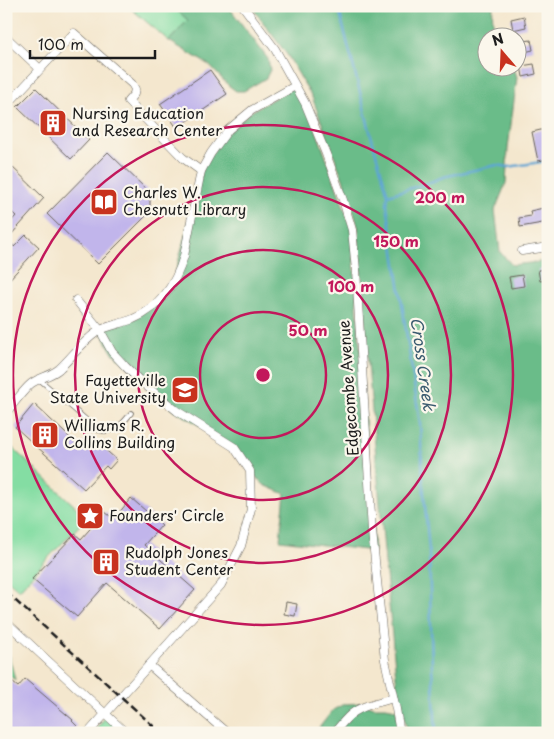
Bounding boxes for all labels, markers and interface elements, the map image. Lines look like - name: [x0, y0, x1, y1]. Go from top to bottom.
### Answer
- scale bar: [30, 28, 155, 60]
- north arrow: [476, 28, 526, 78]
- text: N: [489, 28, 506, 51]
- text: 100 m: [38, 32, 84, 55]
- place label: Nursing Education and Research Center: [72, 101, 222, 141]
- building icon: Nursing Education and Research Center: [38, 108, 68, 138]
- place label: Charles W. Chesnutt Library: [123, 180, 246, 220]
- text: 200 m: [415, 185, 465, 208]
- library icon: Charles W. Chesnutt Library: [89, 187, 119, 217]
- text: 150 m: [373, 229, 419, 252]
- text: 100 m: [328, 274, 374, 297]
- water label: Cross Creek: [406, 316, 443, 413]
- text: 50 m: [289, 318, 327, 341]
- street label: Edgecombe Avenue: [331, 319, 364, 457]
- centre of rings: [254, 366, 272, 384]
- place label: Fayetteville State University: [50, 368, 166, 408]
- school or university icon: Fayetteville State University: [170, 375, 200, 405]
- place label: Williams R. Collins Building: [64, 413, 175, 453]
- building icon: Williams R. Collins Building: [30, 420, 60, 450]
- place icon: Founders' Circle: [75, 501, 105, 531]
- place label: Founders' Circle: [109, 503, 224, 526]
- place label: Rudolph Jones Student Center: [125, 540, 233, 580]
- building icon: Rudolph Jones Student Center: [91, 547, 121, 577]

